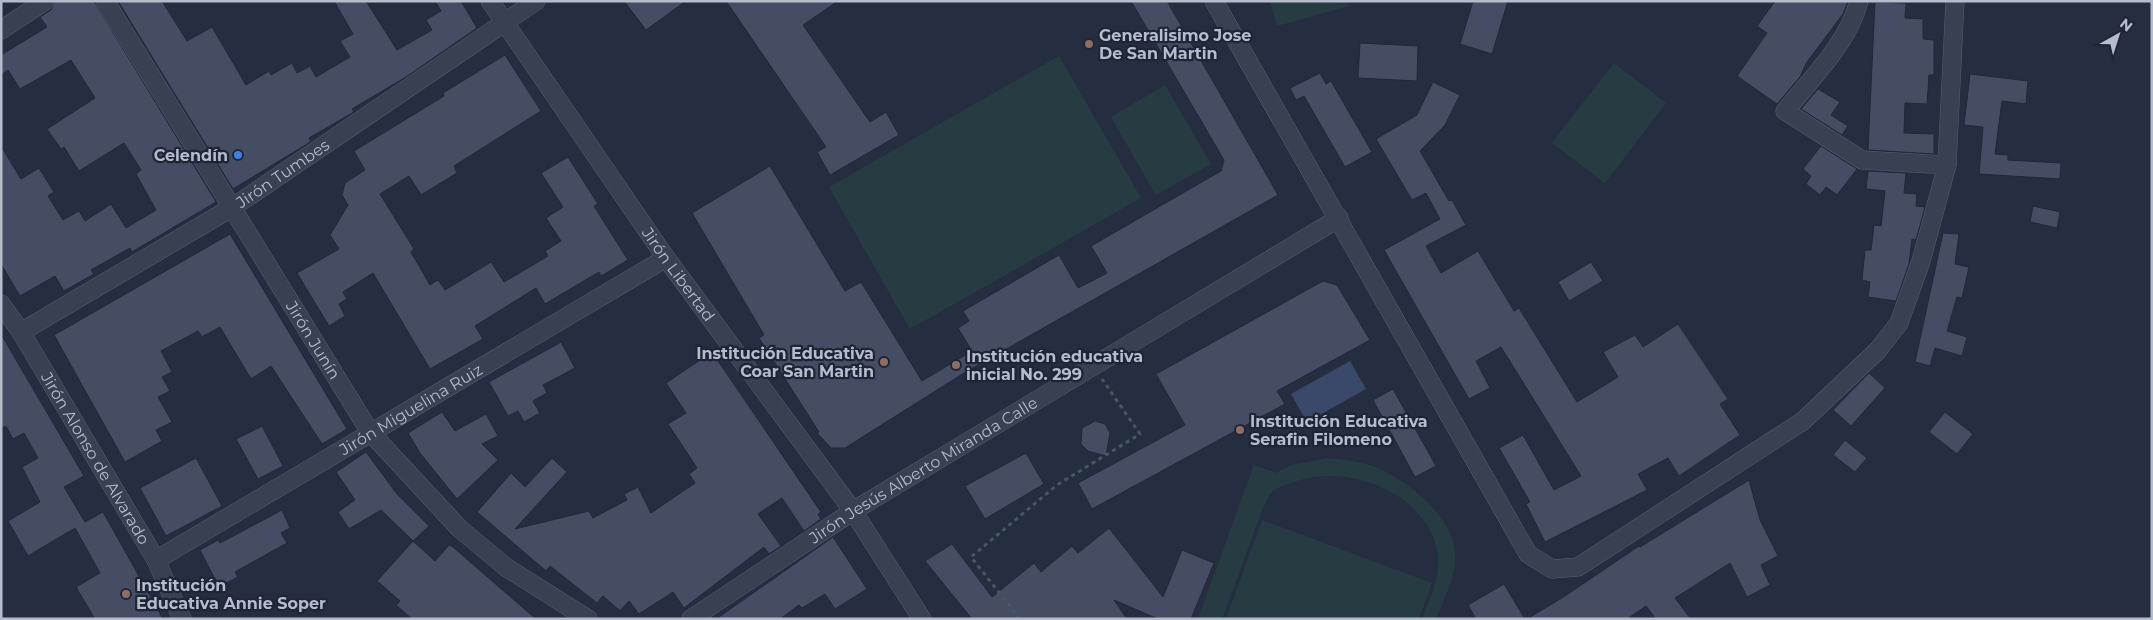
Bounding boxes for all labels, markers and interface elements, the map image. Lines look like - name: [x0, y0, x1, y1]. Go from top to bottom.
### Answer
- north arrow: [2093, 10, 2143, 60]
- text: N: [2116, 14, 2136, 35]
- place label: Generalisimo Jose De San Martin: [1099, 26, 1251, 63]
- marker: Generalisimo Jose De San Martin: [1083, 38, 1095, 50]
- street label: Jirón Tumbes: [231, 135, 333, 212]
- place label: Celendín: [154, 146, 228, 165]
- marker: Celendín: [232, 149, 244, 161]
- street label: Jirón Libertad: [638, 223, 719, 325]
- street label: Jirón Junín: [282, 297, 345, 383]
- place label: Institución Educativa Coar San Martin: [696, 344, 874, 381]
- place label: Institución educativa inicial No. 299: [966, 347, 1143, 384]
- marker: Institución Educativa Coar San Martin: [878, 356, 890, 368]
- marker: Institución educativa inicial No. 299: [950, 359, 962, 371]
- street label: Jirón Miguelina Ruiz: [335, 360, 485, 459]
- street label: Jirón Alonso de Alvarado: [37, 368, 154, 548]
- street label: Jirón Jesús Alberto Miranda Calle: [804, 393, 1041, 548]
- place label: Institución Educativa Serafin Filomeno: [1250, 412, 1428, 449]
- marker: Institución Educativa Serafin Filomeno: [1234, 424, 1246, 436]
- place label: Institución Educativa Annie Soper: [136, 576, 326, 613]
- marker: Institución Educativa Annie Soper: [120, 588, 132, 600]

